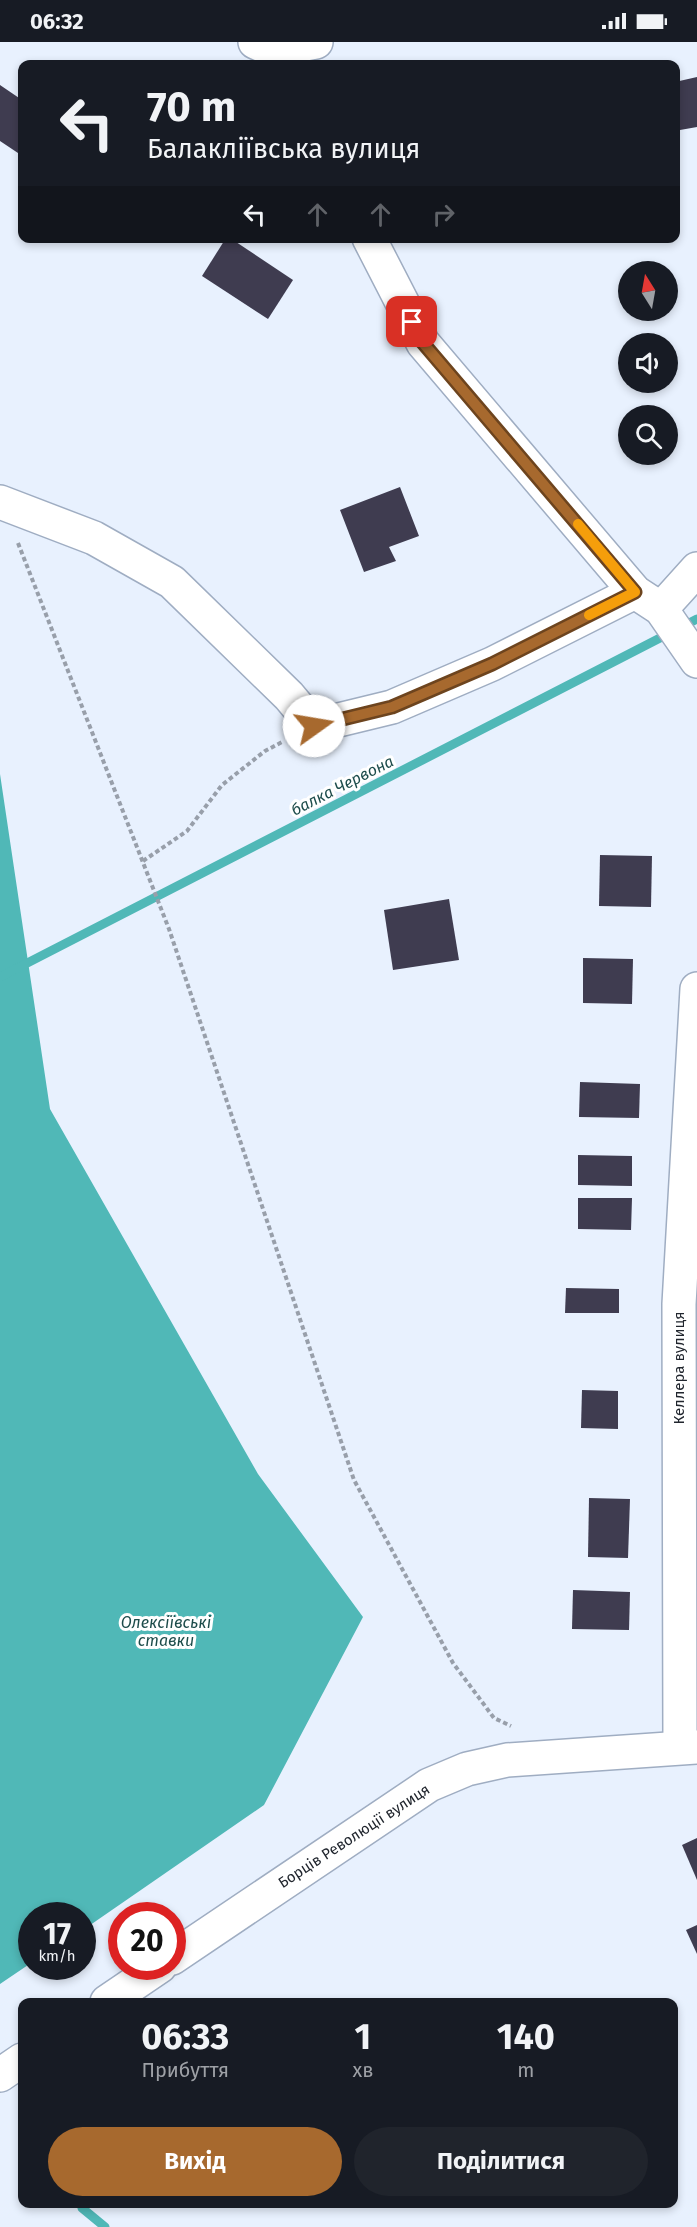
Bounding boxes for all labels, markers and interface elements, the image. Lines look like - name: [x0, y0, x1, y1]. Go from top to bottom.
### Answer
- text: 06:32: [30, 8, 84, 35]
- text: 70 m: [147, 82, 236, 132]
- icon: left: [48, 84, 126, 162]
- text: Балакліївська вулиця: [147, 133, 420, 165]
- icon: left: [238, 198, 271, 231]
- icon: ahead: [301, 198, 334, 231]
- icon: ahead: [364, 198, 397, 231]
- icon: right: [427, 198, 460, 231]
- north arrow: [618, 261, 678, 321]
- map controls: [618, 261, 678, 465]
- pin: [386, 296, 437, 347]
- icon: arrive: [395, 305, 428, 338]
- button: sound: [618, 333, 678, 393]
- button: search: [618, 405, 678, 465]
- position arrow: [282, 694, 346, 758]
- water label: балка Червона: [288, 751, 397, 819]
- street label: Келлера вулиця: [670, 1311, 688, 1425]
- water label: Олексіївські ставки: [121, 1613, 212, 1650]
- street label: Борців Революції вулиця: [275, 1780, 433, 1892]
- speed limit sign: 20: [108, 1902, 186, 1980]
- text: 17: [43, 1916, 71, 1952]
- text: km/h: [38, 1947, 76, 1965]
- text: 06:33: [141, 2015, 229, 2059]
- text: 1: [355, 2015, 371, 2059]
- text: 140: [497, 2015, 555, 2059]
- text: Прибуття: [141, 2058, 229, 2082]
- text: хв: [352, 2058, 373, 2082]
- text: m: [517, 2058, 534, 2082]
- button: Вихід: [48, 2127, 342, 2196]
- button: Поділитися: [354, 2127, 648, 2196]

